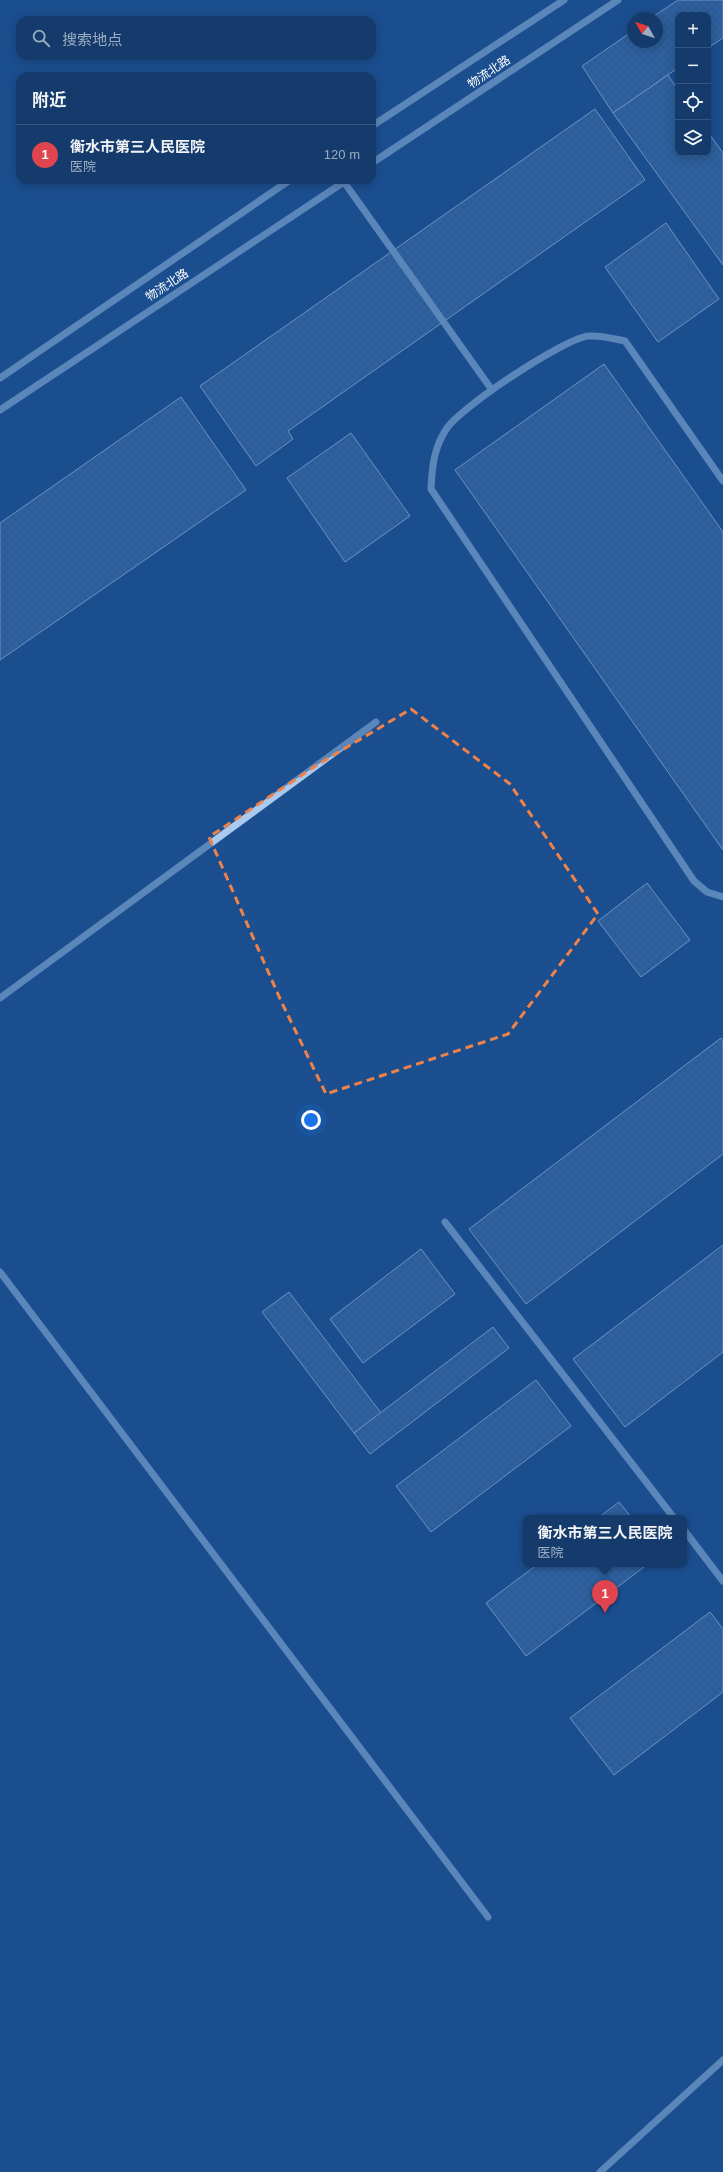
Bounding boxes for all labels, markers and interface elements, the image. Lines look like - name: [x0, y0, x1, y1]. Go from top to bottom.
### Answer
- north arrow: [627, 12, 663, 48]
- map controls: [675, 12, 711, 156]
- button: +: [675, 12, 711, 48]
- search box: [16, 16, 376, 60]
- icon: search: [30, 27, 52, 49]
- text: 搜索地点: [62, 31, 122, 48]
- button: −: [675, 48, 711, 84]
- street label: 物流北路: [465, 53, 513, 91]
- button: locate: [675, 84, 711, 120]
- text: 附近: [32, 91, 66, 110]
- button: layers: [675, 120, 711, 156]
- text: 衡水市第三人民医院: [70, 138, 205, 155]
- text: 1: [41, 147, 49, 162]
- text: 120 m: [324, 147, 360, 162]
- text: 医院: [70, 159, 96, 174]
- street label: 物流北路: [143, 266, 191, 304]
- your location: [301, 1110, 321, 1130]
- popup: [523, 1515, 687, 1567]
- text: 衡水市第三人民医院: [537, 1524, 673, 1541]
- text: 医院: [537, 1545, 564, 1560]
- pin: 1: [592, 1580, 618, 1613]

